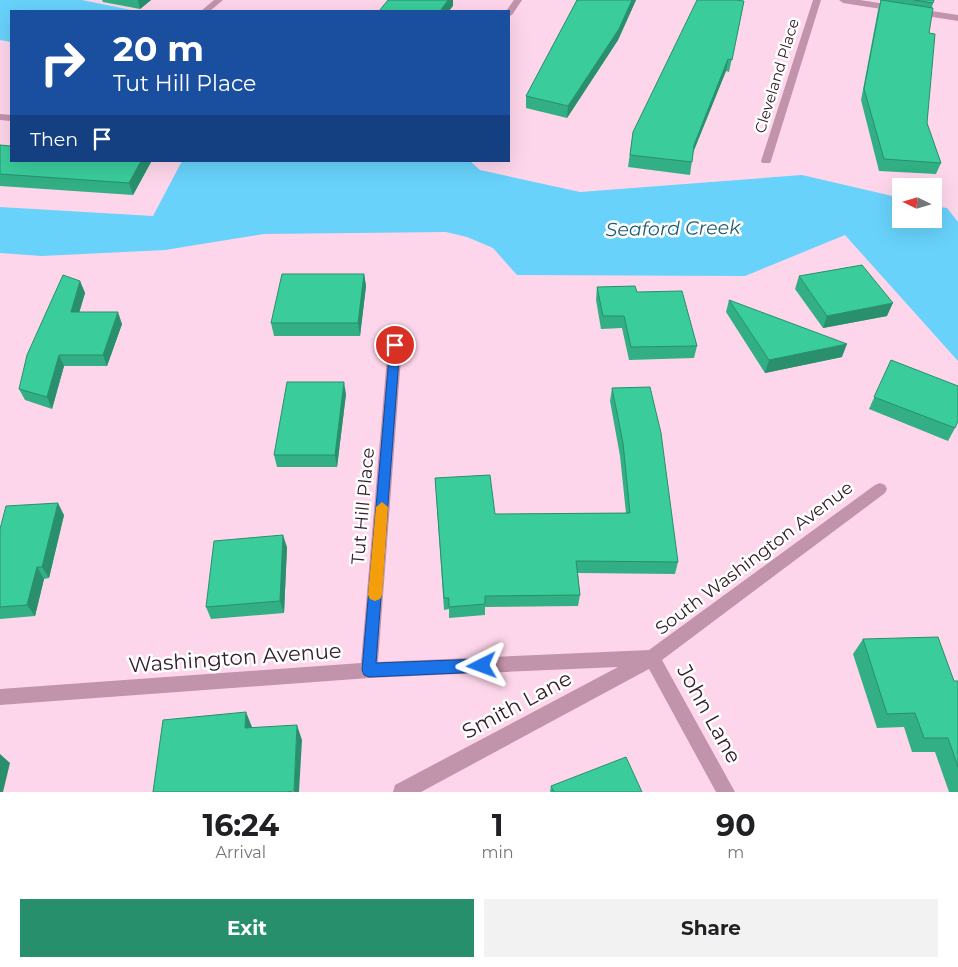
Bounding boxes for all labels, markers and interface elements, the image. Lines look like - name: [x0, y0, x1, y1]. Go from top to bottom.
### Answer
- street label: Cleveland Place: [750, 16, 803, 135]
- text: 20 m: [113, 27, 204, 70]
- icon: right: [30, 30, 95, 95]
- text: Tut Hill Place: [113, 70, 256, 97]
- icon: arrive: [88, 125, 116, 153]
- text: Then: [30, 128, 78, 151]
- north arrow: [892, 178, 942, 228]
- map controls: [892, 178, 942, 228]
- water label: Seaford Creek: [605, 216, 741, 241]
- pin: [374, 324, 416, 366]
- icon: arrive: [381, 331, 409, 359]
- street label: Tut Hill Place: [347, 446, 379, 565]
- street label: South Washington Avenue: [651, 476, 857, 639]
- street label: Washington Avenue: [128, 638, 342, 677]
- position arrow: [455, 639, 507, 691]
- street label: John Lane: [672, 659, 747, 768]
- street label: Smith Lane: [458, 665, 576, 744]
- text: 16:24: [202, 807, 279, 844]
- text: 1: [492, 807, 504, 844]
- text: 90: [716, 807, 756, 844]
- text: Arrival: [216, 843, 266, 862]
- text: min: [482, 843, 514, 862]
- text: m: [727, 843, 744, 862]
- button: Exit: [20, 899, 474, 957]
- button: Share: [484, 899, 938, 957]

